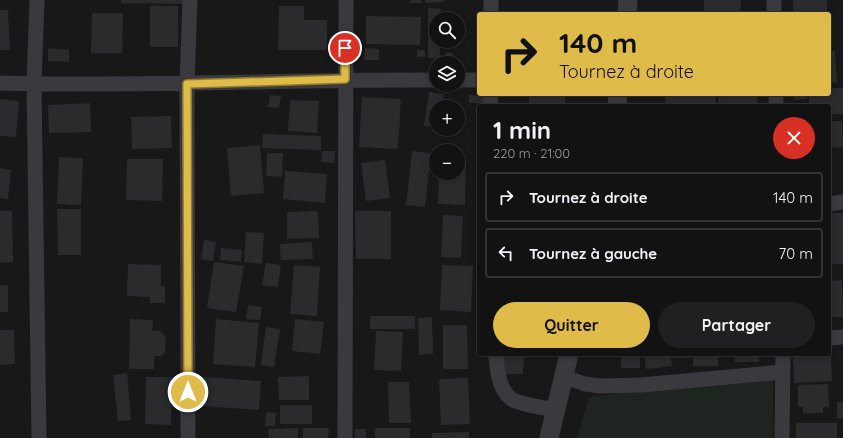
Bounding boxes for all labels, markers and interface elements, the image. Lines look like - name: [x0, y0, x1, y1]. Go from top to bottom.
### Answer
- map controls: [429, 12, 465, 180]
- button: search: [429, 12, 465, 48]
- text: 140 m: [559, 25, 637, 60]
- icon: right: [493, 28, 545, 80]
- pin: [328, 31, 362, 65]
- icon: arrive: [334, 37, 356, 59]
- button: layers: [429, 56, 465, 92]
- text: Tournez à droite: [559, 60, 694, 83]
- button: +: [429, 100, 465, 136]
- text: 1 min: [493, 115, 551, 145]
- button: close: [773, 117, 815, 159]
- button: −: [429, 144, 465, 180]
- text: 220 m · 21:00: [493, 145, 570, 161]
- icon: right: [495, 186, 517, 208]
- text: Tournez à droite: [529, 188, 648, 207]
- text: 140 m: [773, 188, 813, 207]
- icon: left: [495, 242, 517, 264]
- text: Tournez à gauche: [529, 244, 657, 263]
- text: 70 m: [779, 244, 813, 263]
- button: Quitter: [493, 302, 650, 348]
- button: Partager: [658, 302, 815, 348]
- position arrow: [167, 371, 209, 413]

